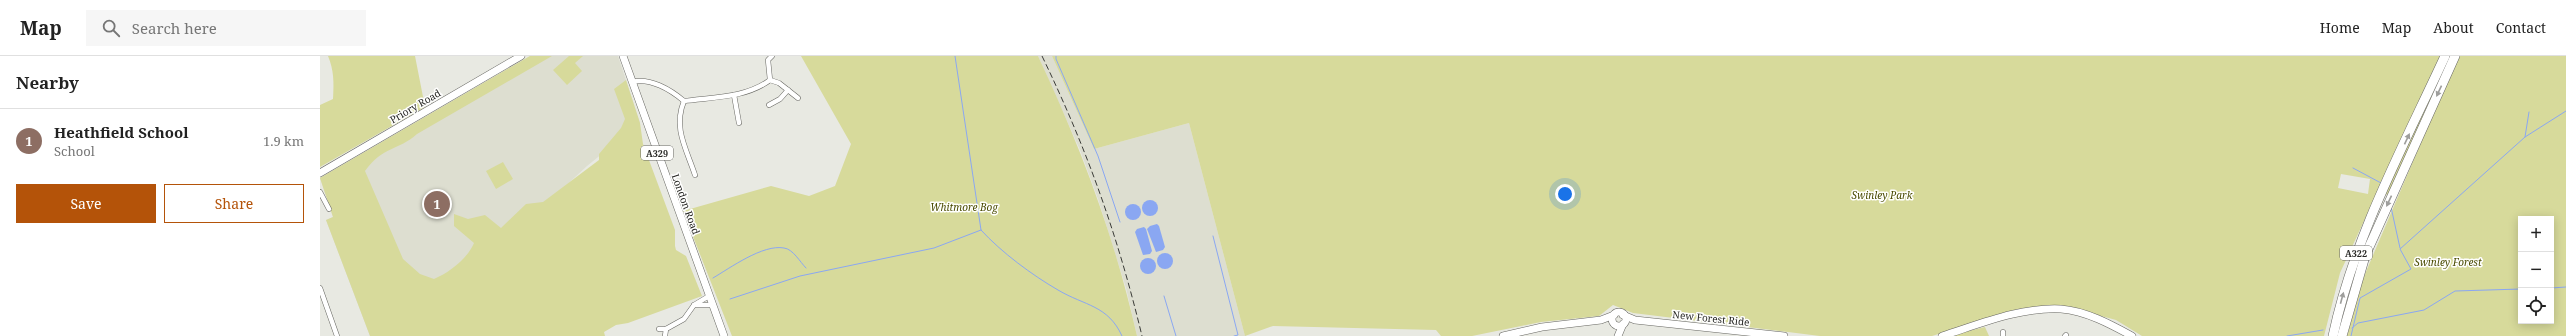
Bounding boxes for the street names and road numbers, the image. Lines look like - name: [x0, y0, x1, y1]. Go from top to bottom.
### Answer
- street label: Priory Road: [387, 86, 443, 126]
- road number: A329: [641, 146, 673, 160]
- street label: London Road: [669, 172, 703, 236]
- road number: A322: [2340, 246, 2372, 260]
- street label: New Forest Ride: [1672, 307, 1750, 329]

